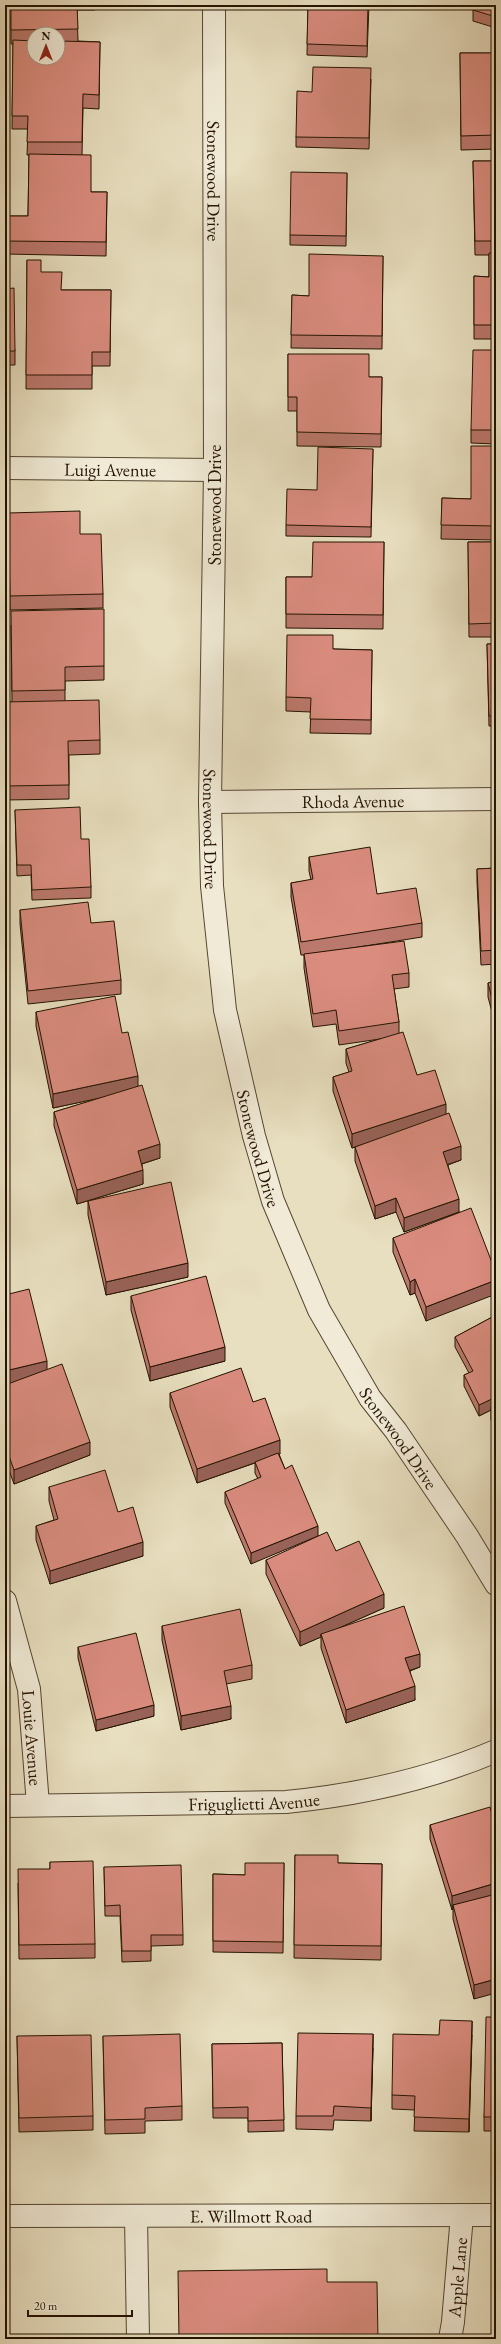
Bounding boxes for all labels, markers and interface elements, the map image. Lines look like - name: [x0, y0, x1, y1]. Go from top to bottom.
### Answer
- north arrow: [26, 26, 66, 66]
- text: N: [42, 29, 51, 43]
- street label: Stonewood Drive: [203, 121, 226, 241]
- street label: Stonewood Drive: [203, 445, 226, 565]
- street label: Luigi Avenue: [64, 457, 156, 481]
- street label: Stonewood Drive: [198, 769, 224, 889]
- street label: Rhoda Avenue: [302, 788, 404, 813]
- street label: Stonewood Drive: [232, 1087, 286, 1211]
- street label: Stonewood Drive: [355, 1383, 443, 1493]
- street label: Louie Avenue: [18, 1689, 48, 1786]
- street label: Friguglietti Avenue: [188, 1787, 321, 1815]
- street label: E. Willmott Road: [190, 2204, 313, 2227]
- street label: Apple Lane: [442, 2237, 472, 2319]
- scale bar: [28, 2292, 132, 2318]
- text: 20 m: [34, 2298, 58, 2314]

